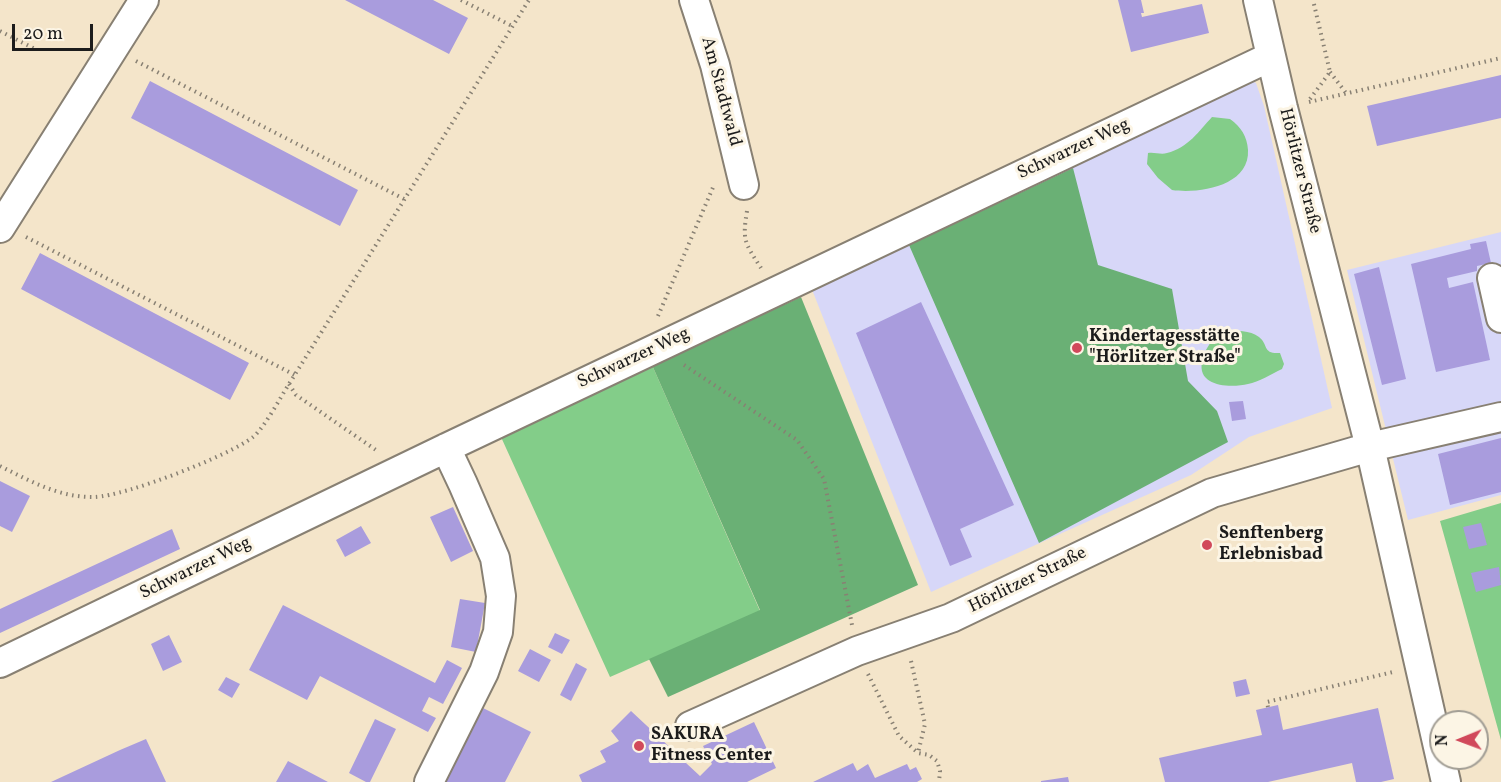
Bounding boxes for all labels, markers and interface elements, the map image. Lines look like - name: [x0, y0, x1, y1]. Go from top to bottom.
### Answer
- scale bar: [15, 12, 96, 50]
- text: 20 m: [23, 22, 63, 47]
- street label: Am Stadtwald: [695, 35, 745, 149]
- street label: Hörlitzer Straße: [1273, 106, 1325, 236]
- street label: Schwarzer Weg: [1015, 115, 1133, 185]
- street label: Schwarzer Weg: [575, 324, 693, 394]
- place label: Kindertagesstätte "Hörlitzer Straße": [1089, 327, 1241, 370]
- marker: Kindertagesstätte "Hörlitzer Straße": [1070, 341, 1084, 355]
- place label: Senftenberg Erlebnisbad: [1219, 524, 1323, 566]
- street label: Schwarzer Weg: [137, 533, 255, 605]
- marker: Senftenberg Erlebnisbad: [1200, 538, 1214, 552]
- street label: Hörlitzer Straße: [966, 543, 1090, 619]
- north arrow: [1429, 710, 1489, 770]
- place label: SAKURA Fitness Center: [651, 725, 772, 768]
- text: N: [1432, 734, 1454, 746]
- marker: SAKURA Fitness Center: [632, 739, 646, 753]

